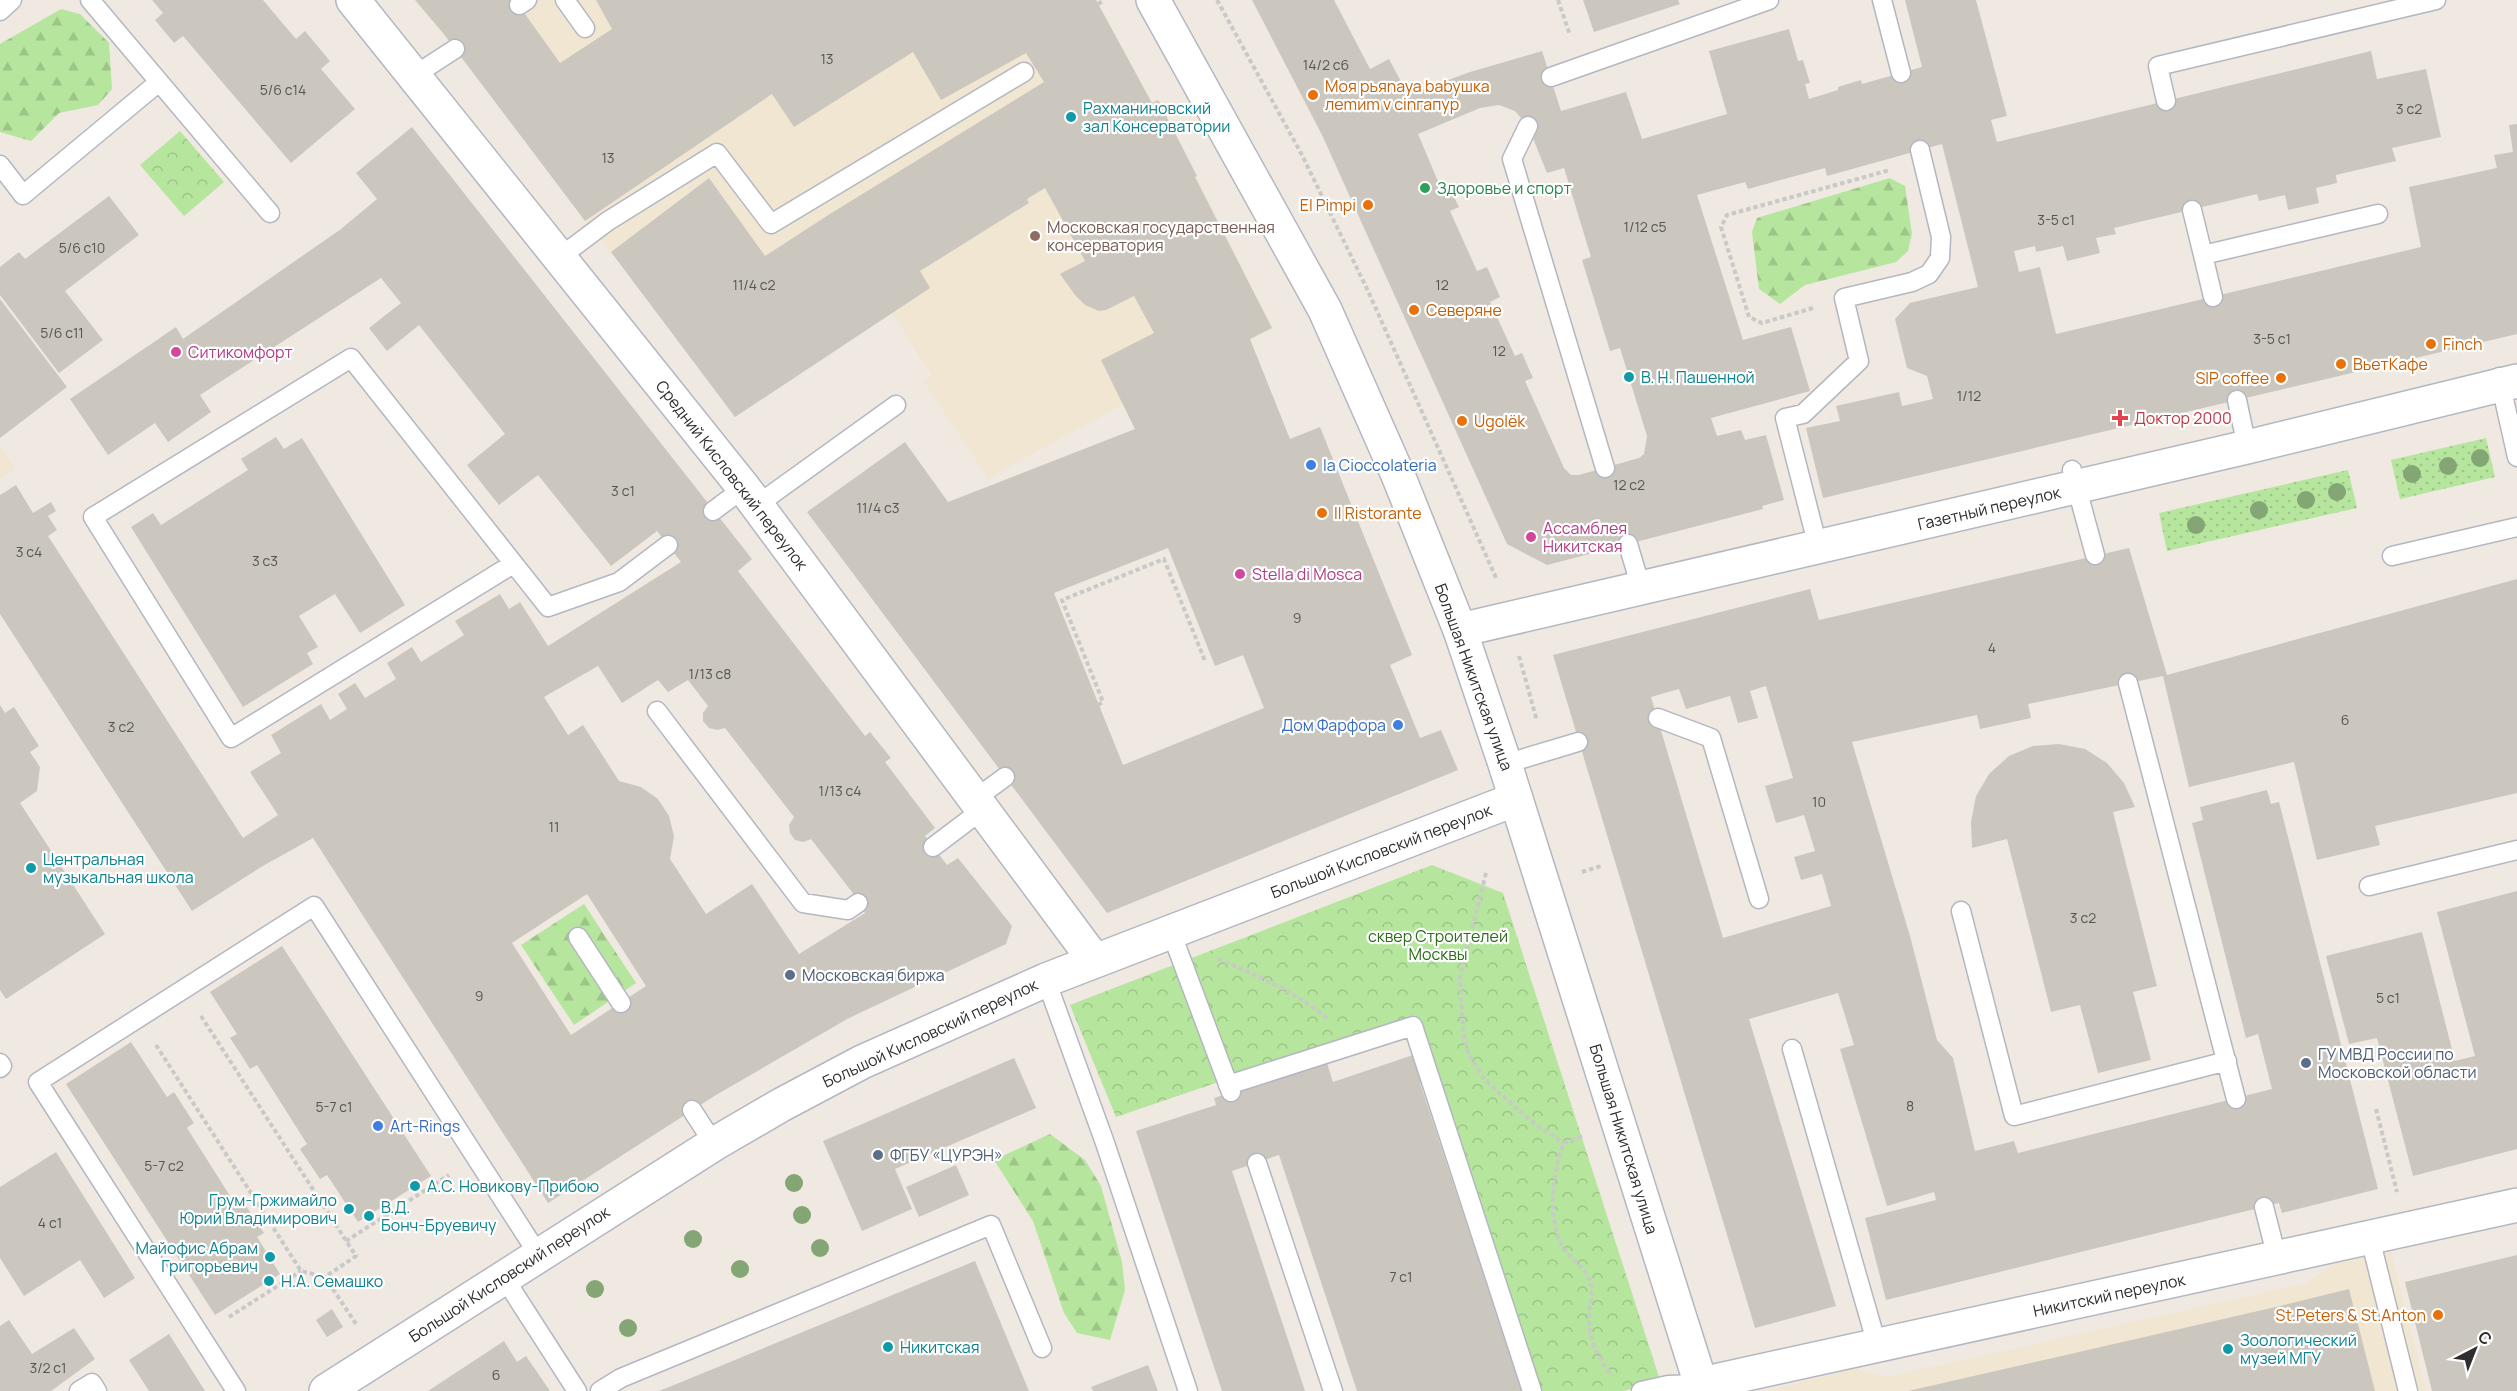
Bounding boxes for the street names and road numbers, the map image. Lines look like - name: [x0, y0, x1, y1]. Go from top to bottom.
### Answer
- street label: Средний Кисловский переулок: [651, 376, 814, 575]
- street label: Газетный переулок: [1915, 481, 2064, 535]
- street label: Большая Никитская улица: [1430, 580, 1518, 774]
- street label: Большой Кисловский переулок: [1267, 798, 1496, 903]
- street label: Большой Кисловский переулок: [819, 973, 1042, 1093]
- street label: Большая Никитская улица: [1585, 1041, 1663, 1237]
- street label: Большой Кисловский переулок: [404, 1200, 614, 1347]
- street label: Никитский переулок: [2031, 1268, 2188, 1322]

